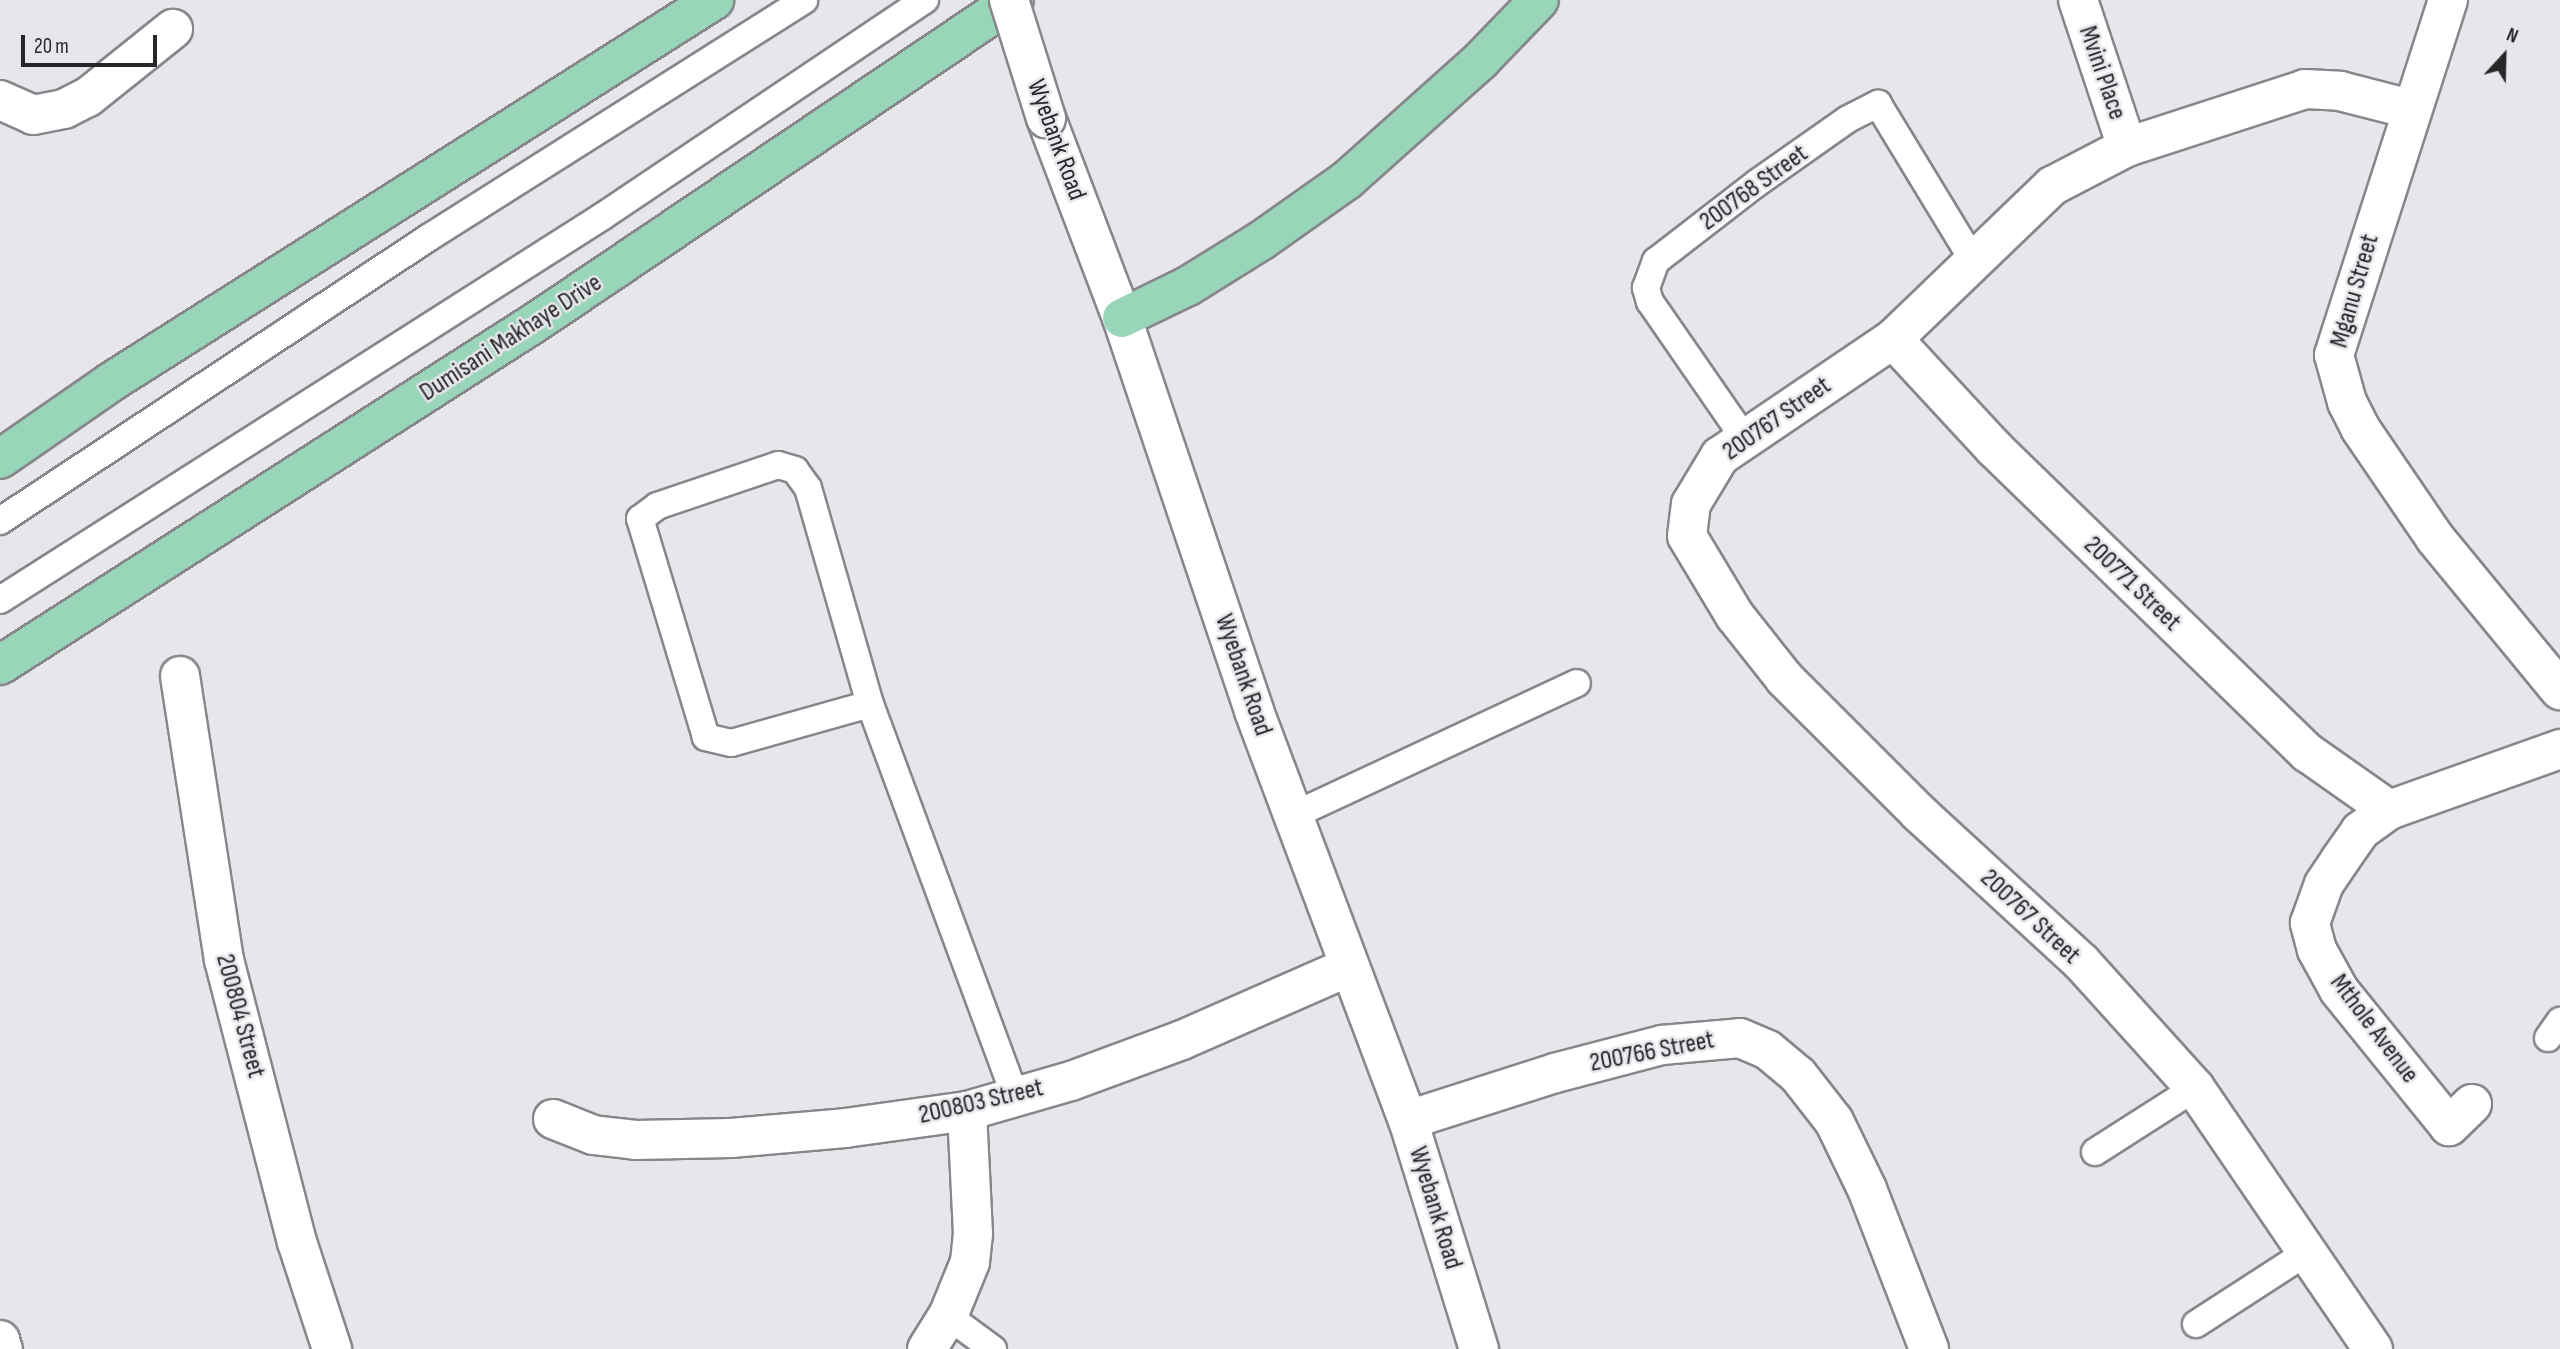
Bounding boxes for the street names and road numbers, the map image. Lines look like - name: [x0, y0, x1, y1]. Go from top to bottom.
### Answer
- street label: Mvini Place: [2071, 22, 2133, 124]
- street label: Wyebank Road: [1020, 75, 1092, 205]
- street label: 200768 Street: [1694, 138, 1814, 238]
- street label: Mganu Street: [2324, 231, 2386, 351]
- street label: Dumisani Makhaye Drive: [414, 268, 608, 408]
- street label: 200767 Street: [1717, 370, 1837, 468]
- street label: 200771 Street: [2077, 530, 2187, 638]
- street label: Wyebank Road: [1208, 610, 1278, 740]
- street label: 200767 Street: [1974, 863, 2086, 971]
- street label: 200804 Street: [209, 951, 271, 1081]
- street label: Mthole Avenue: [2323, 968, 2425, 1090]
- street label: 200766 Street: [1587, 1025, 1717, 1079]
- street label: 200803 Street: [916, 1073, 1046, 1131]
- street label: Wyebank Road: [1402, 1143, 1468, 1273]

